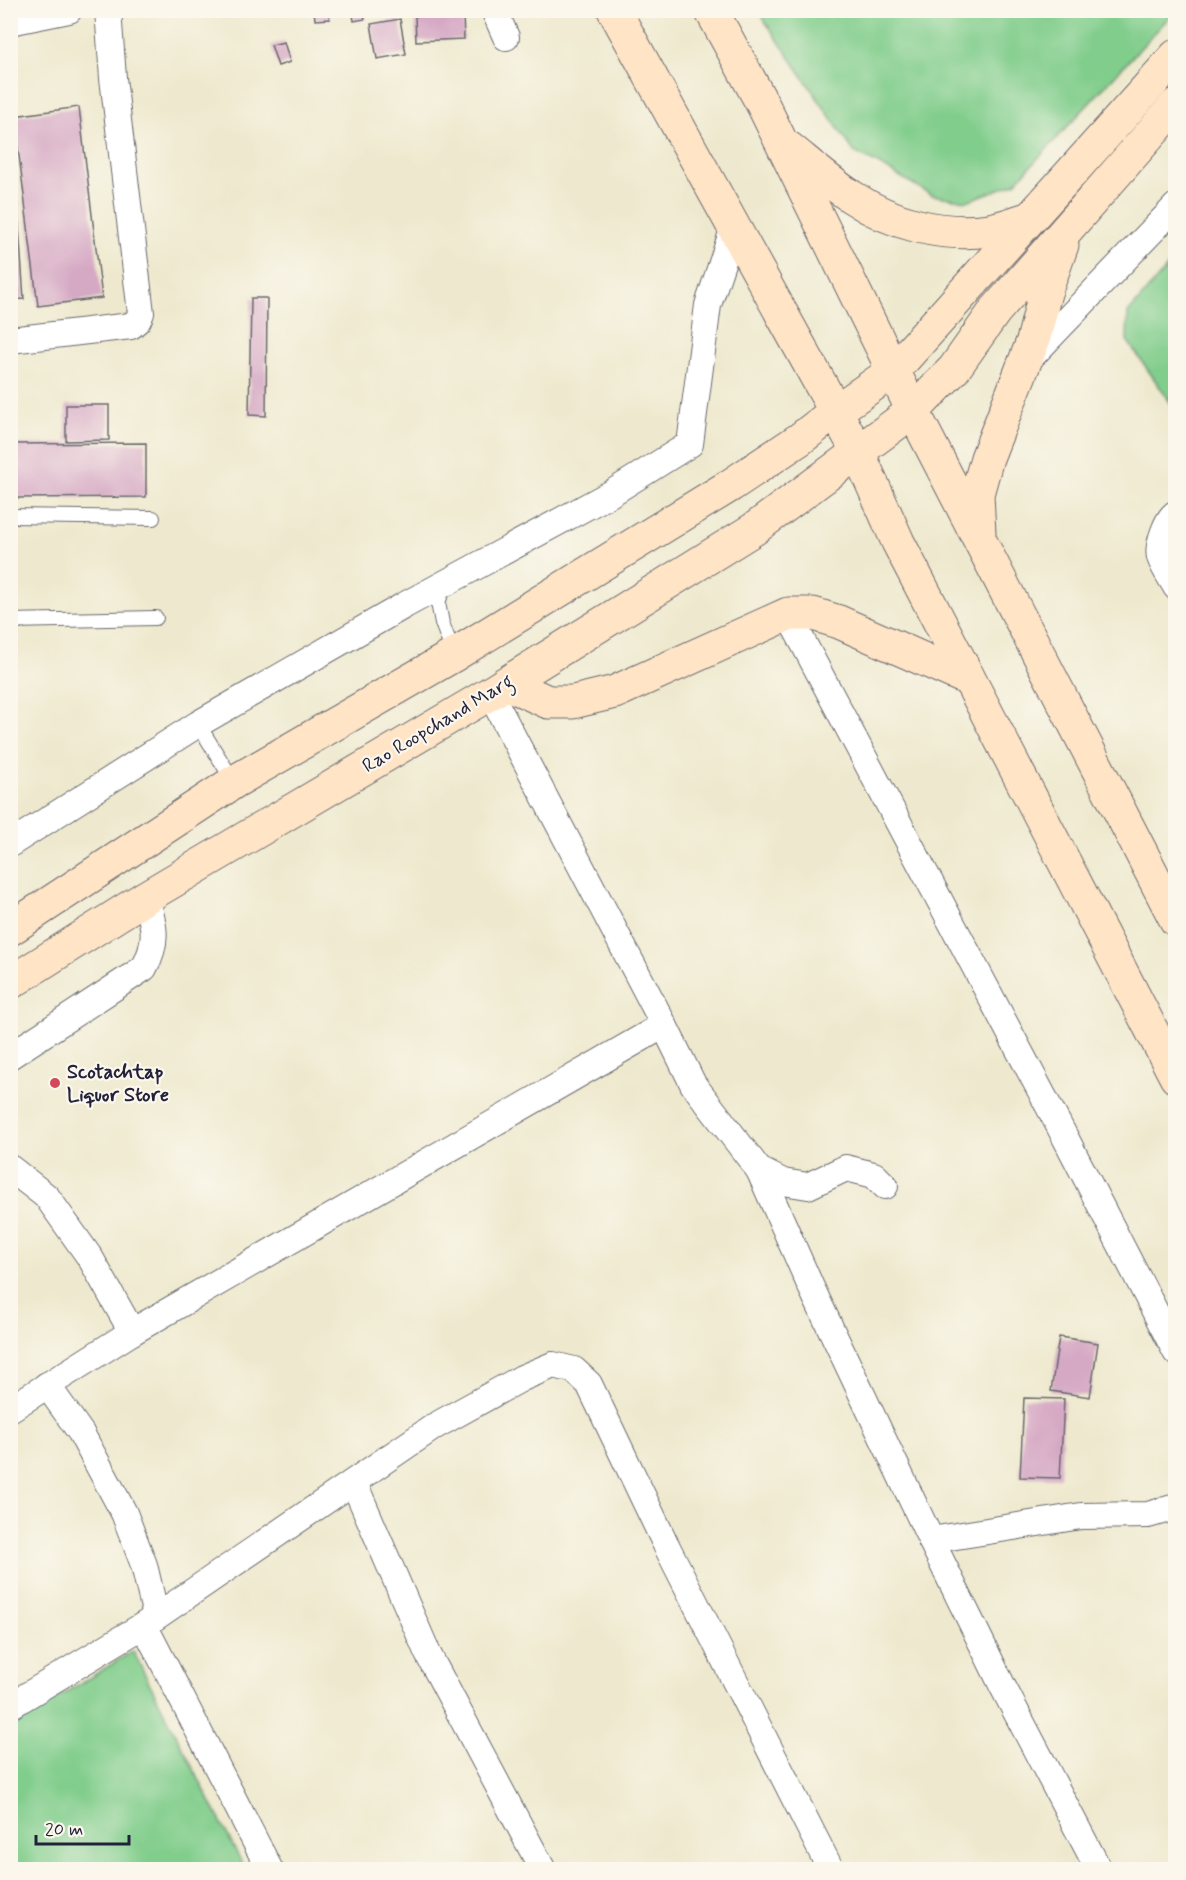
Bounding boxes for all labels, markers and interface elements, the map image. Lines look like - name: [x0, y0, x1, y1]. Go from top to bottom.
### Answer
- street label: Rao Roopchand Marg: [357, 668, 520, 781]
- place label: Scotachtap Liquor Store: [67, 1059, 169, 1109]
- marker: Scotachtap Liquor Store: [48, 1076, 62, 1090]
- scale bar: [36, 1808, 129, 1846]
- text: 20 m: [45, 1818, 83, 1842]

